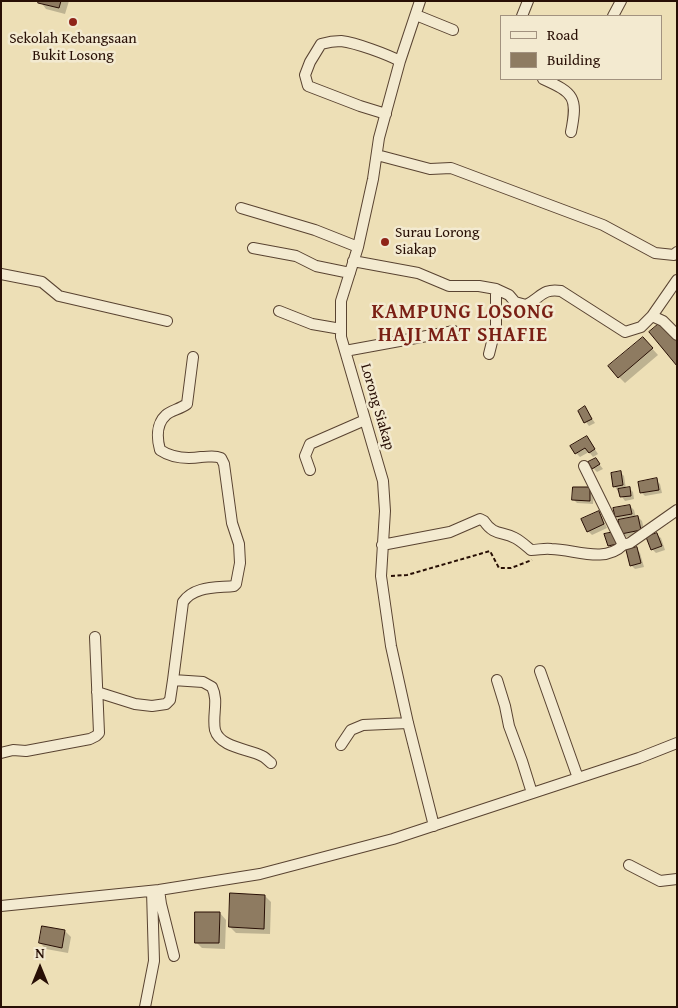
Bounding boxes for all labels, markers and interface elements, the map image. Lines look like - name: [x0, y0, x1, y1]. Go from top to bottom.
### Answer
- legend: [500, 15, 663, 80]
- marker: Sekolah Kebangsaan Bukit Losong: [67, 16, 79, 28]
- text: Road: [547, 24, 578, 45]
- place label: Sekolah Kebangsaan Bukit Losong: [9, 30, 137, 65]
- text: Building: [547, 49, 600, 70]
- place label: Surau Lorong Siakap: [395, 224, 479, 259]
- marker: Surau Lorong Siakap: [379, 236, 391, 248]
- district label: KAMPUNG LOSONG HAJI MAT SHAFIE: [370, 301, 556, 348]
- street label: Lorong Siakap: [356, 362, 398, 452]
- north arrow: [15, 943, 65, 993]
- text: N: [35, 943, 45, 963]

